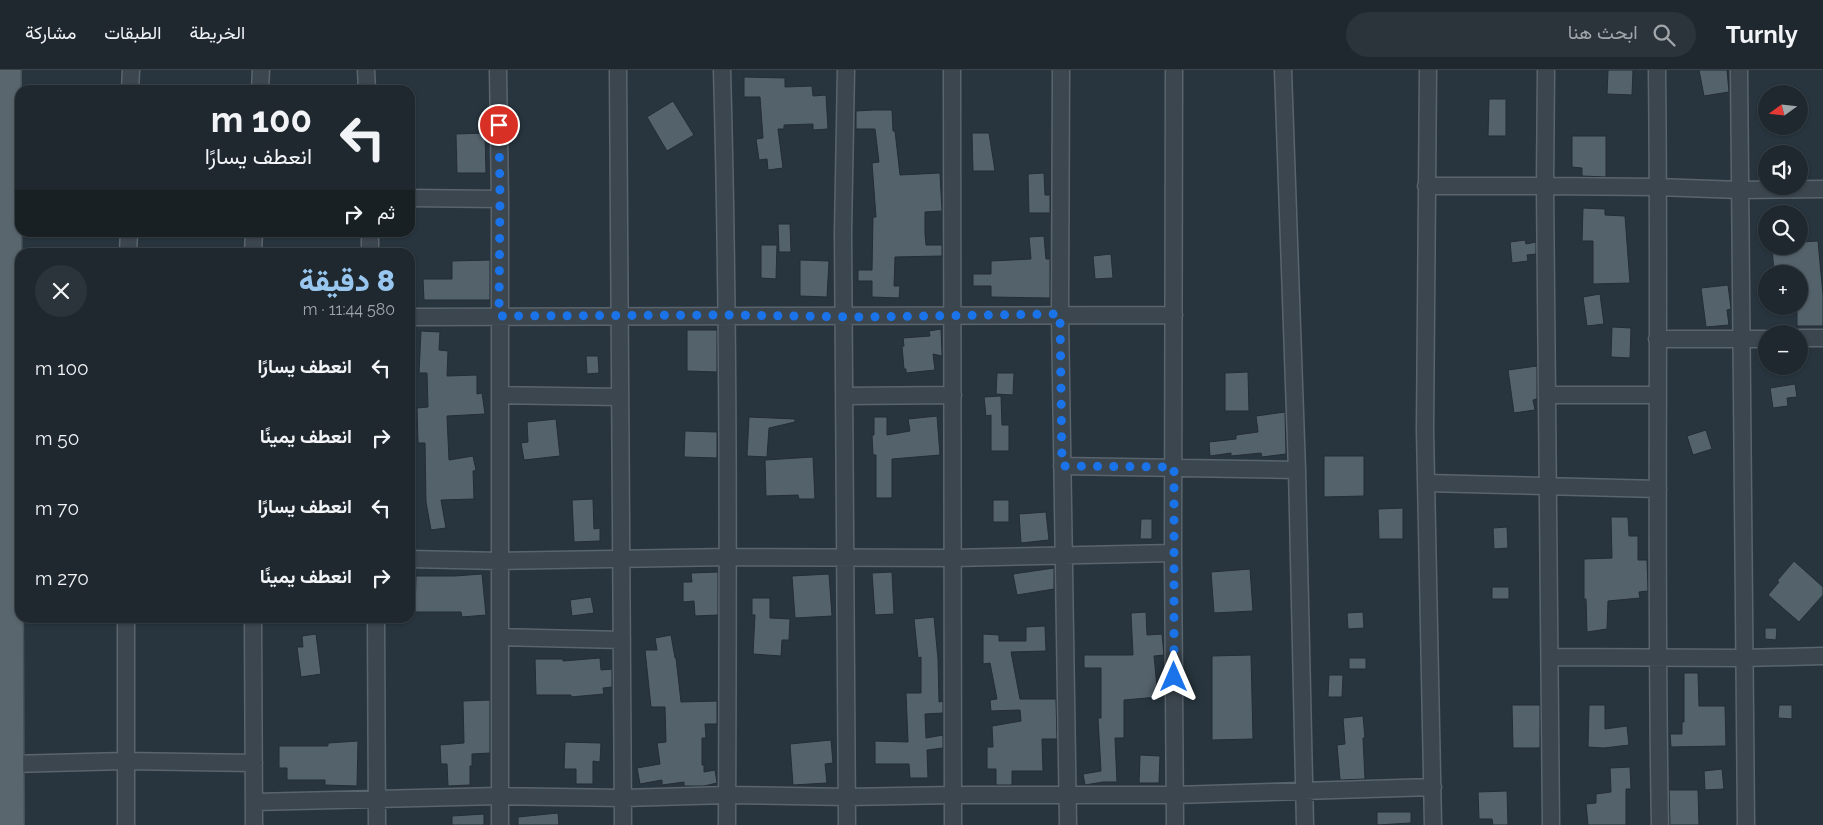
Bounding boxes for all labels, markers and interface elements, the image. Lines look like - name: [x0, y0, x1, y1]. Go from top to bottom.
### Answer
- search box: [1346, 12, 1696, 57]
- text: Turnly: [1726, 20, 1798, 49]
- text: ابحث هنا: [1568, 21, 1638, 43]
- icon: search: [1650, 21, 1678, 49]
- text: مشاركة: [25, 22, 76, 43]
- text: الطبقات: [104, 22, 161, 43]
- text: الخريطة: [189, 22, 245, 43]
- north arrow: [1758, 85, 1808, 135]
- map controls: [1758, 85, 1808, 375]
- text: 100 m: [211, 99, 312, 140]
- pin: [478, 104, 520, 146]
- icon: left: [330, 105, 395, 170]
- icon: arrive: [485, 111, 513, 139]
- text: انعطف يسارًا: [205, 143, 312, 169]
- button: sound: [1758, 145, 1808, 195]
- icon: right: [339, 200, 367, 228]
- text: ثم: [377, 201, 395, 223]
- button: search: [1758, 205, 1808, 255]
- text: 8 دقيقة: [299, 263, 395, 298]
- button: close: [35, 265, 87, 317]
- button: +: [1758, 265, 1808, 315]
- text: 580 m · 11:44: [303, 300, 395, 319]
- button: −: [1758, 325, 1808, 375]
- icon: left: [367, 354, 395, 382]
- text: انعطف يسارًا: [258, 355, 352, 377]
- text: 100 m: [35, 357, 89, 379]
- icon: right: [367, 424, 395, 452]
- text: انعطف يمينًا: [260, 425, 352, 447]
- text: 50 m: [35, 427, 79, 449]
- icon: left: [367, 494, 395, 522]
- text: انعطف يسارًا: [258, 495, 352, 517]
- text: 70 m: [35, 497, 79, 519]
- icon: right: [367, 564, 395, 592]
- text: انعطف يمينًا: [260, 565, 352, 587]
- text: 270 m: [35, 567, 89, 589]
- position arrow: [1147, 650, 1199, 702]

